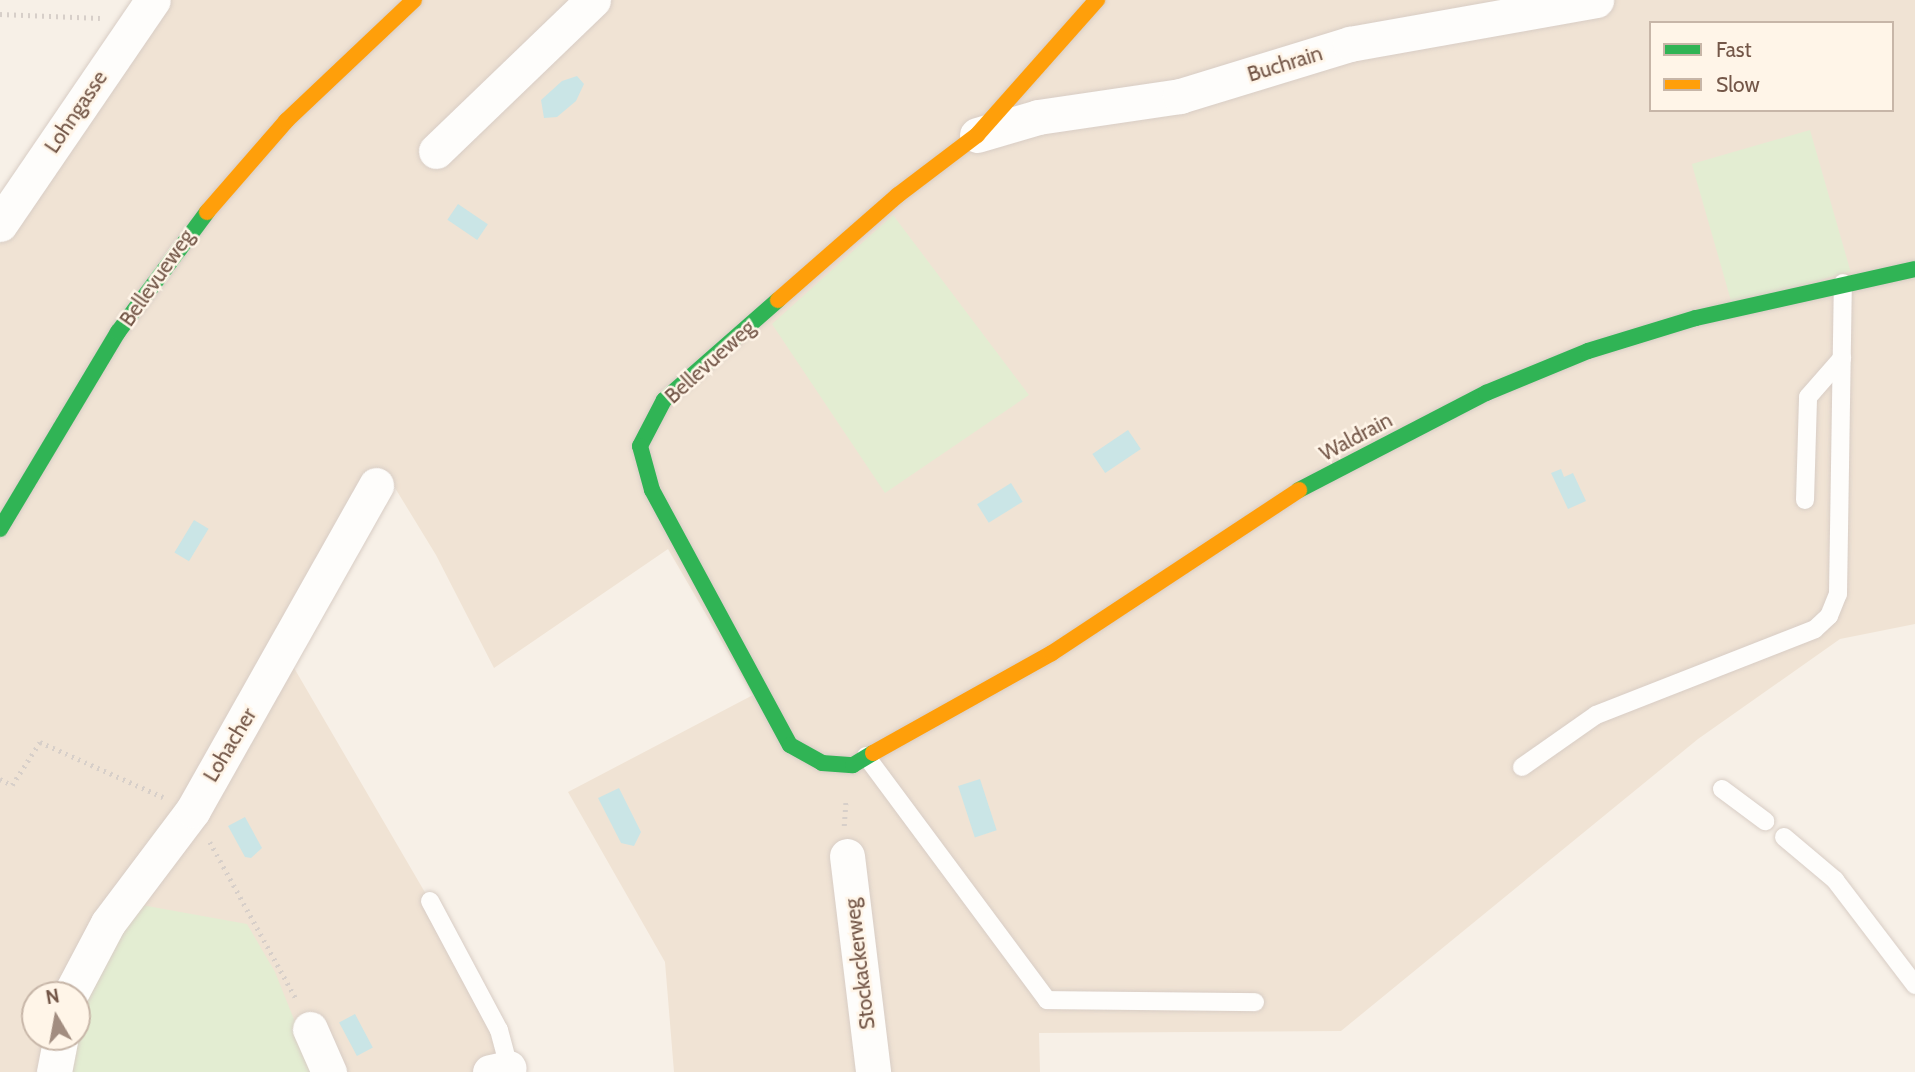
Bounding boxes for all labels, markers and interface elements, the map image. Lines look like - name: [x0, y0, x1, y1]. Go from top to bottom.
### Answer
- legend: [1649, 21, 1894, 112]
- text: Fast: [1716, 37, 1752, 62]
- street label: Buchrain: [1244, 41, 1326, 87]
- street label: Lohngasse: [39, 66, 113, 158]
- text: Slow: [1716, 72, 1760, 97]
- street label: Bellevueweg: [115, 225, 199, 331]
- street label: Bellevueweg: [660, 315, 760, 409]
- street label: Waldrain: [1315, 407, 1397, 467]
- street label: Lohacher: [198, 704, 262, 786]
- street label: Stockackerweg: [839, 897, 881, 1031]
- north arrow: [21, 981, 91, 1051]
- text: N: [44, 984, 61, 1009]

